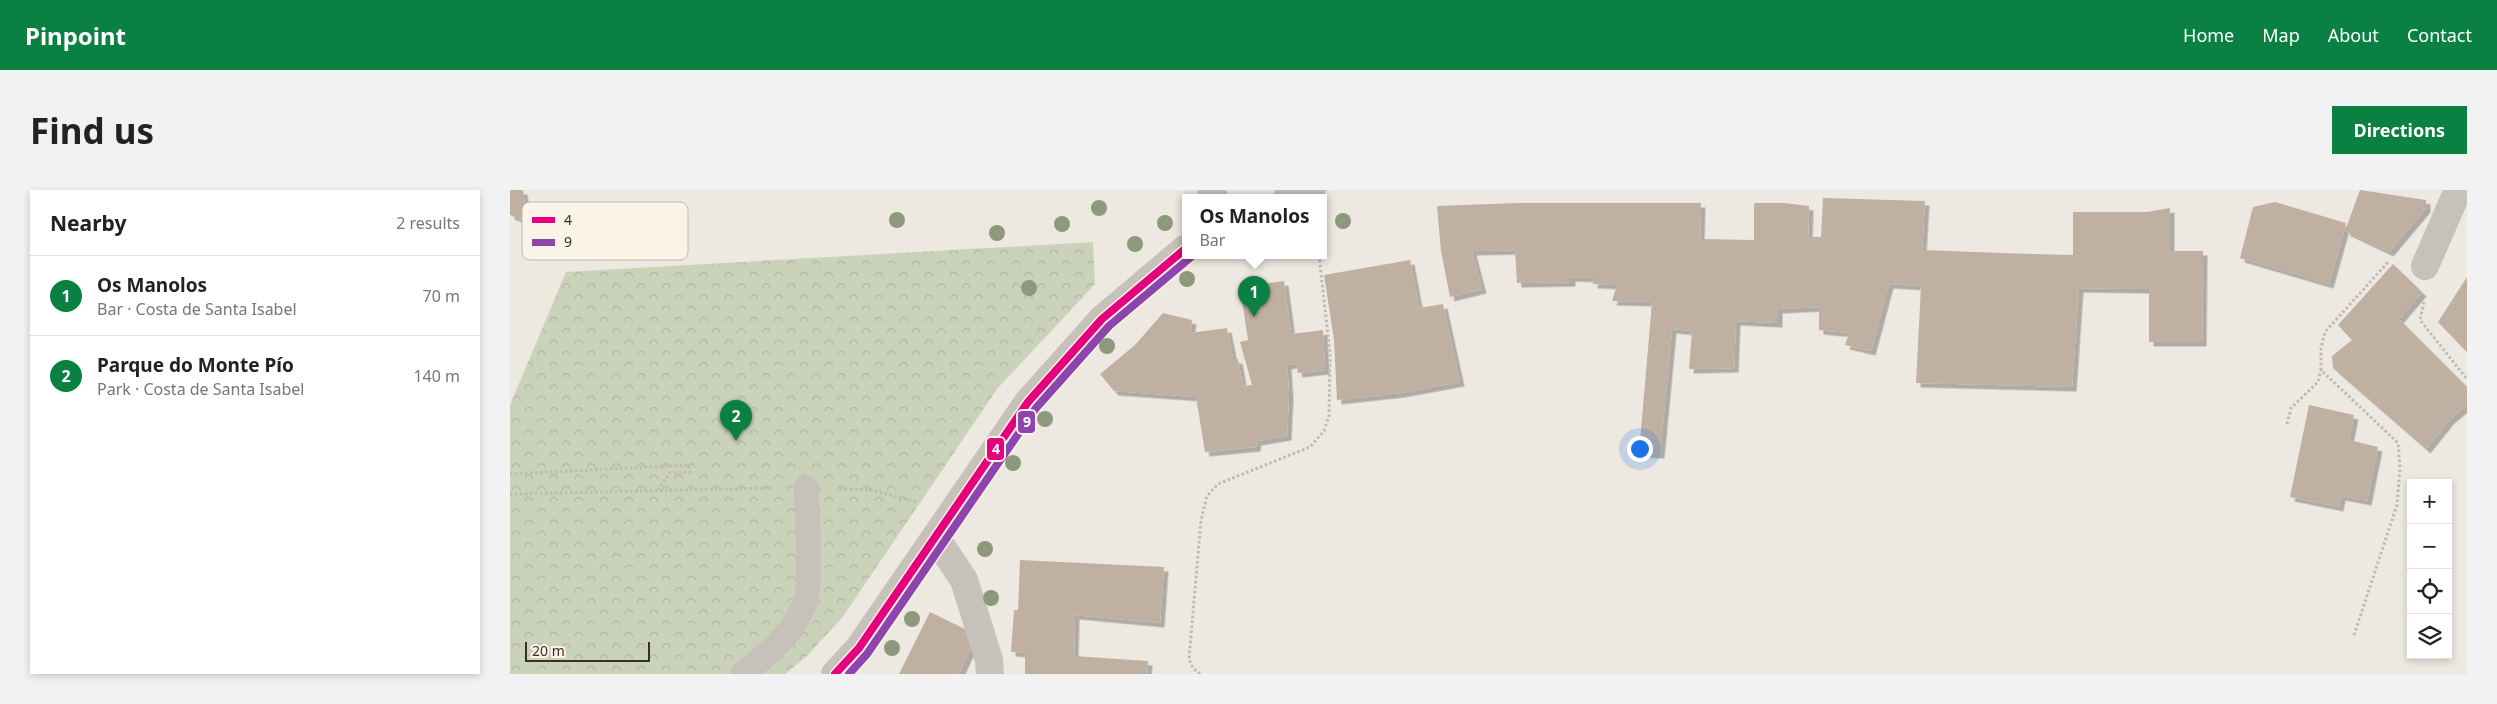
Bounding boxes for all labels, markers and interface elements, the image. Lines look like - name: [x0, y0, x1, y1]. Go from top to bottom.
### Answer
- text: Pinpoint: [25, 19, 126, 52]
- text: Home: [2183, 23, 2234, 47]
- text: Map: [2262, 23, 2300, 47]
- text: About: [2328, 23, 2379, 47]
- text: Contact: [2407, 23, 2472, 47]
- button: Directions: [2332, 106, 2467, 154]
- text: Find us: [30, 107, 154, 154]
- popup: [1182, 194, 1327, 259]
- legend: [522, 202, 688, 260]
- text: Os Manolos: [1199, 203, 1310, 229]
- text: Nearby: [50, 209, 126, 237]
- text: 4: [564, 210, 572, 229]
- text: 2 results: [396, 212, 460, 234]
- text: Bar: [1199, 229, 1225, 251]
- text: 9: [564, 232, 572, 251]
- text: Os Manolos: [97, 272, 207, 298]
- pin: 1: [1238, 276, 1270, 317]
- text: 1: [61, 285, 71, 307]
- text: 70 m: [423, 285, 460, 307]
- text: Bar · Costa de Santa Isabel: [97, 298, 297, 320]
- text: Parque do Monte Pío: [97, 352, 294, 378]
- text: 2: [61, 365, 71, 387]
- text: 140 m: [413, 365, 460, 387]
- text: Park · Costa de Santa Isabel: [97, 378, 304, 400]
- pin: 2: [720, 400, 752, 441]
- line badge: 9: [1017, 410, 1036, 434]
- text: 9: [1023, 412, 1031, 431]
- your location: [1627, 436, 1653, 462]
- line badge: 4: [986, 437, 1005, 461]
- text: 4: [992, 439, 1000, 458]
- map controls: [2407, 479, 2452, 659]
- button: +: [2407, 479, 2452, 524]
- button: −: [2407, 524, 2452, 569]
- button: locate: [2407, 569, 2452, 614]
- button: layers: [2407, 614, 2452, 659]
- scale bar: [525, 639, 650, 662]
- text: 20 m: [532, 641, 565, 660]

